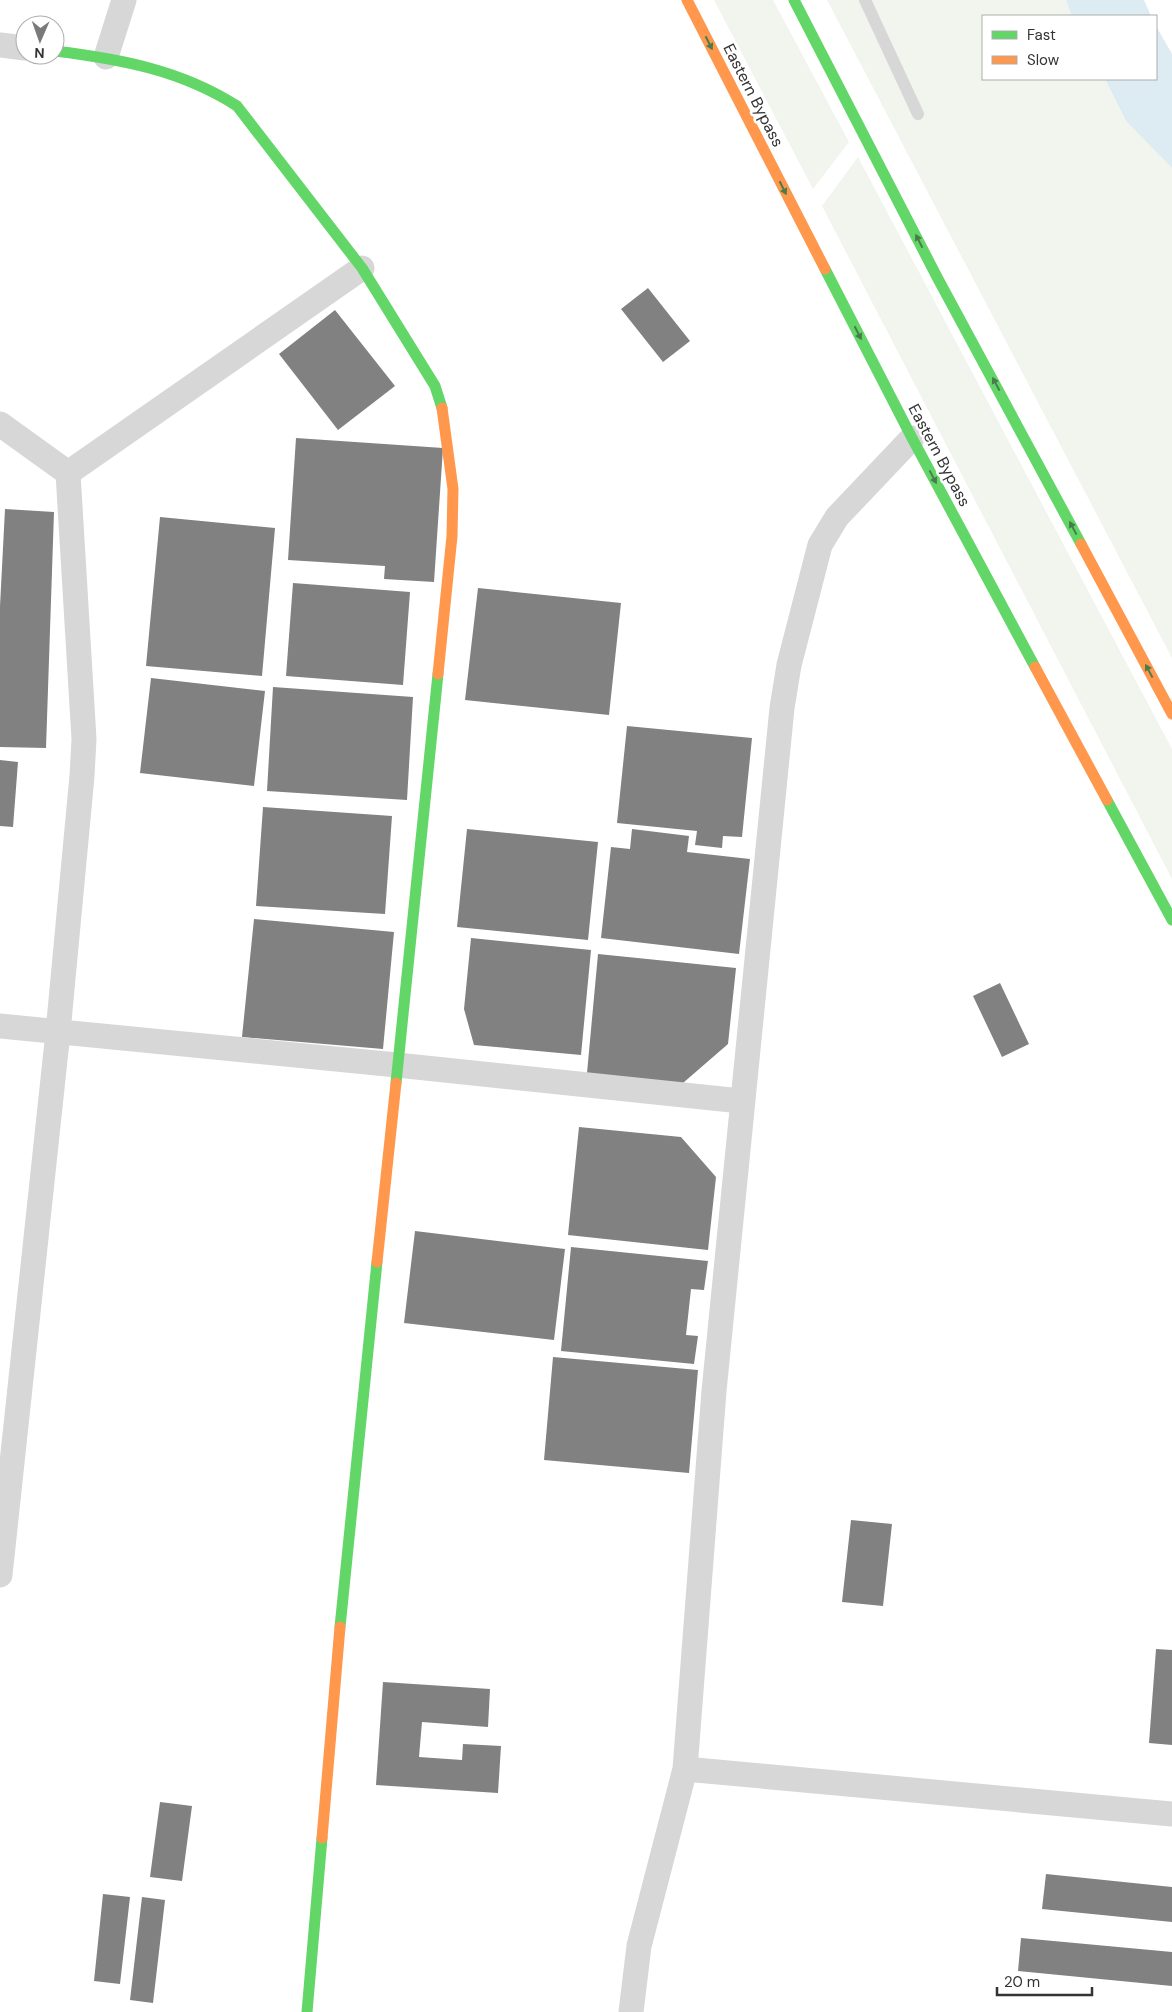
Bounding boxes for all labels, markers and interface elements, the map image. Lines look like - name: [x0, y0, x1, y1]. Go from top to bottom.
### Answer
- north arrow: [15, 15, 65, 65]
- legend: [982, 15, 1157, 80]
- text: Fast: [1027, 25, 1056, 45]
- one-way arrow: [705, 36, 713, 51]
- street label: Eastern Bypass: [718, 40, 789, 150]
- text: N: [34, 44, 45, 62]
- text: Slow: [1027, 50, 1060, 70]
- one-way arrow: [779, 181, 787, 195]
- one-way arrow: [915, 234, 923, 249]
- one-way arrow: [854, 325, 862, 340]
- one-way arrow: [992, 377, 1000, 392]
- street label: Eastern Bypass: [904, 400, 975, 510]
- one-way arrow: [928, 470, 937, 483]
- one-way arrow: [1069, 521, 1077, 535]
- one-way arrow: [1145, 664, 1153, 679]
- scale bar: [997, 1964, 1092, 1996]
- text: 20 m: [1004, 1972, 1040, 1992]

